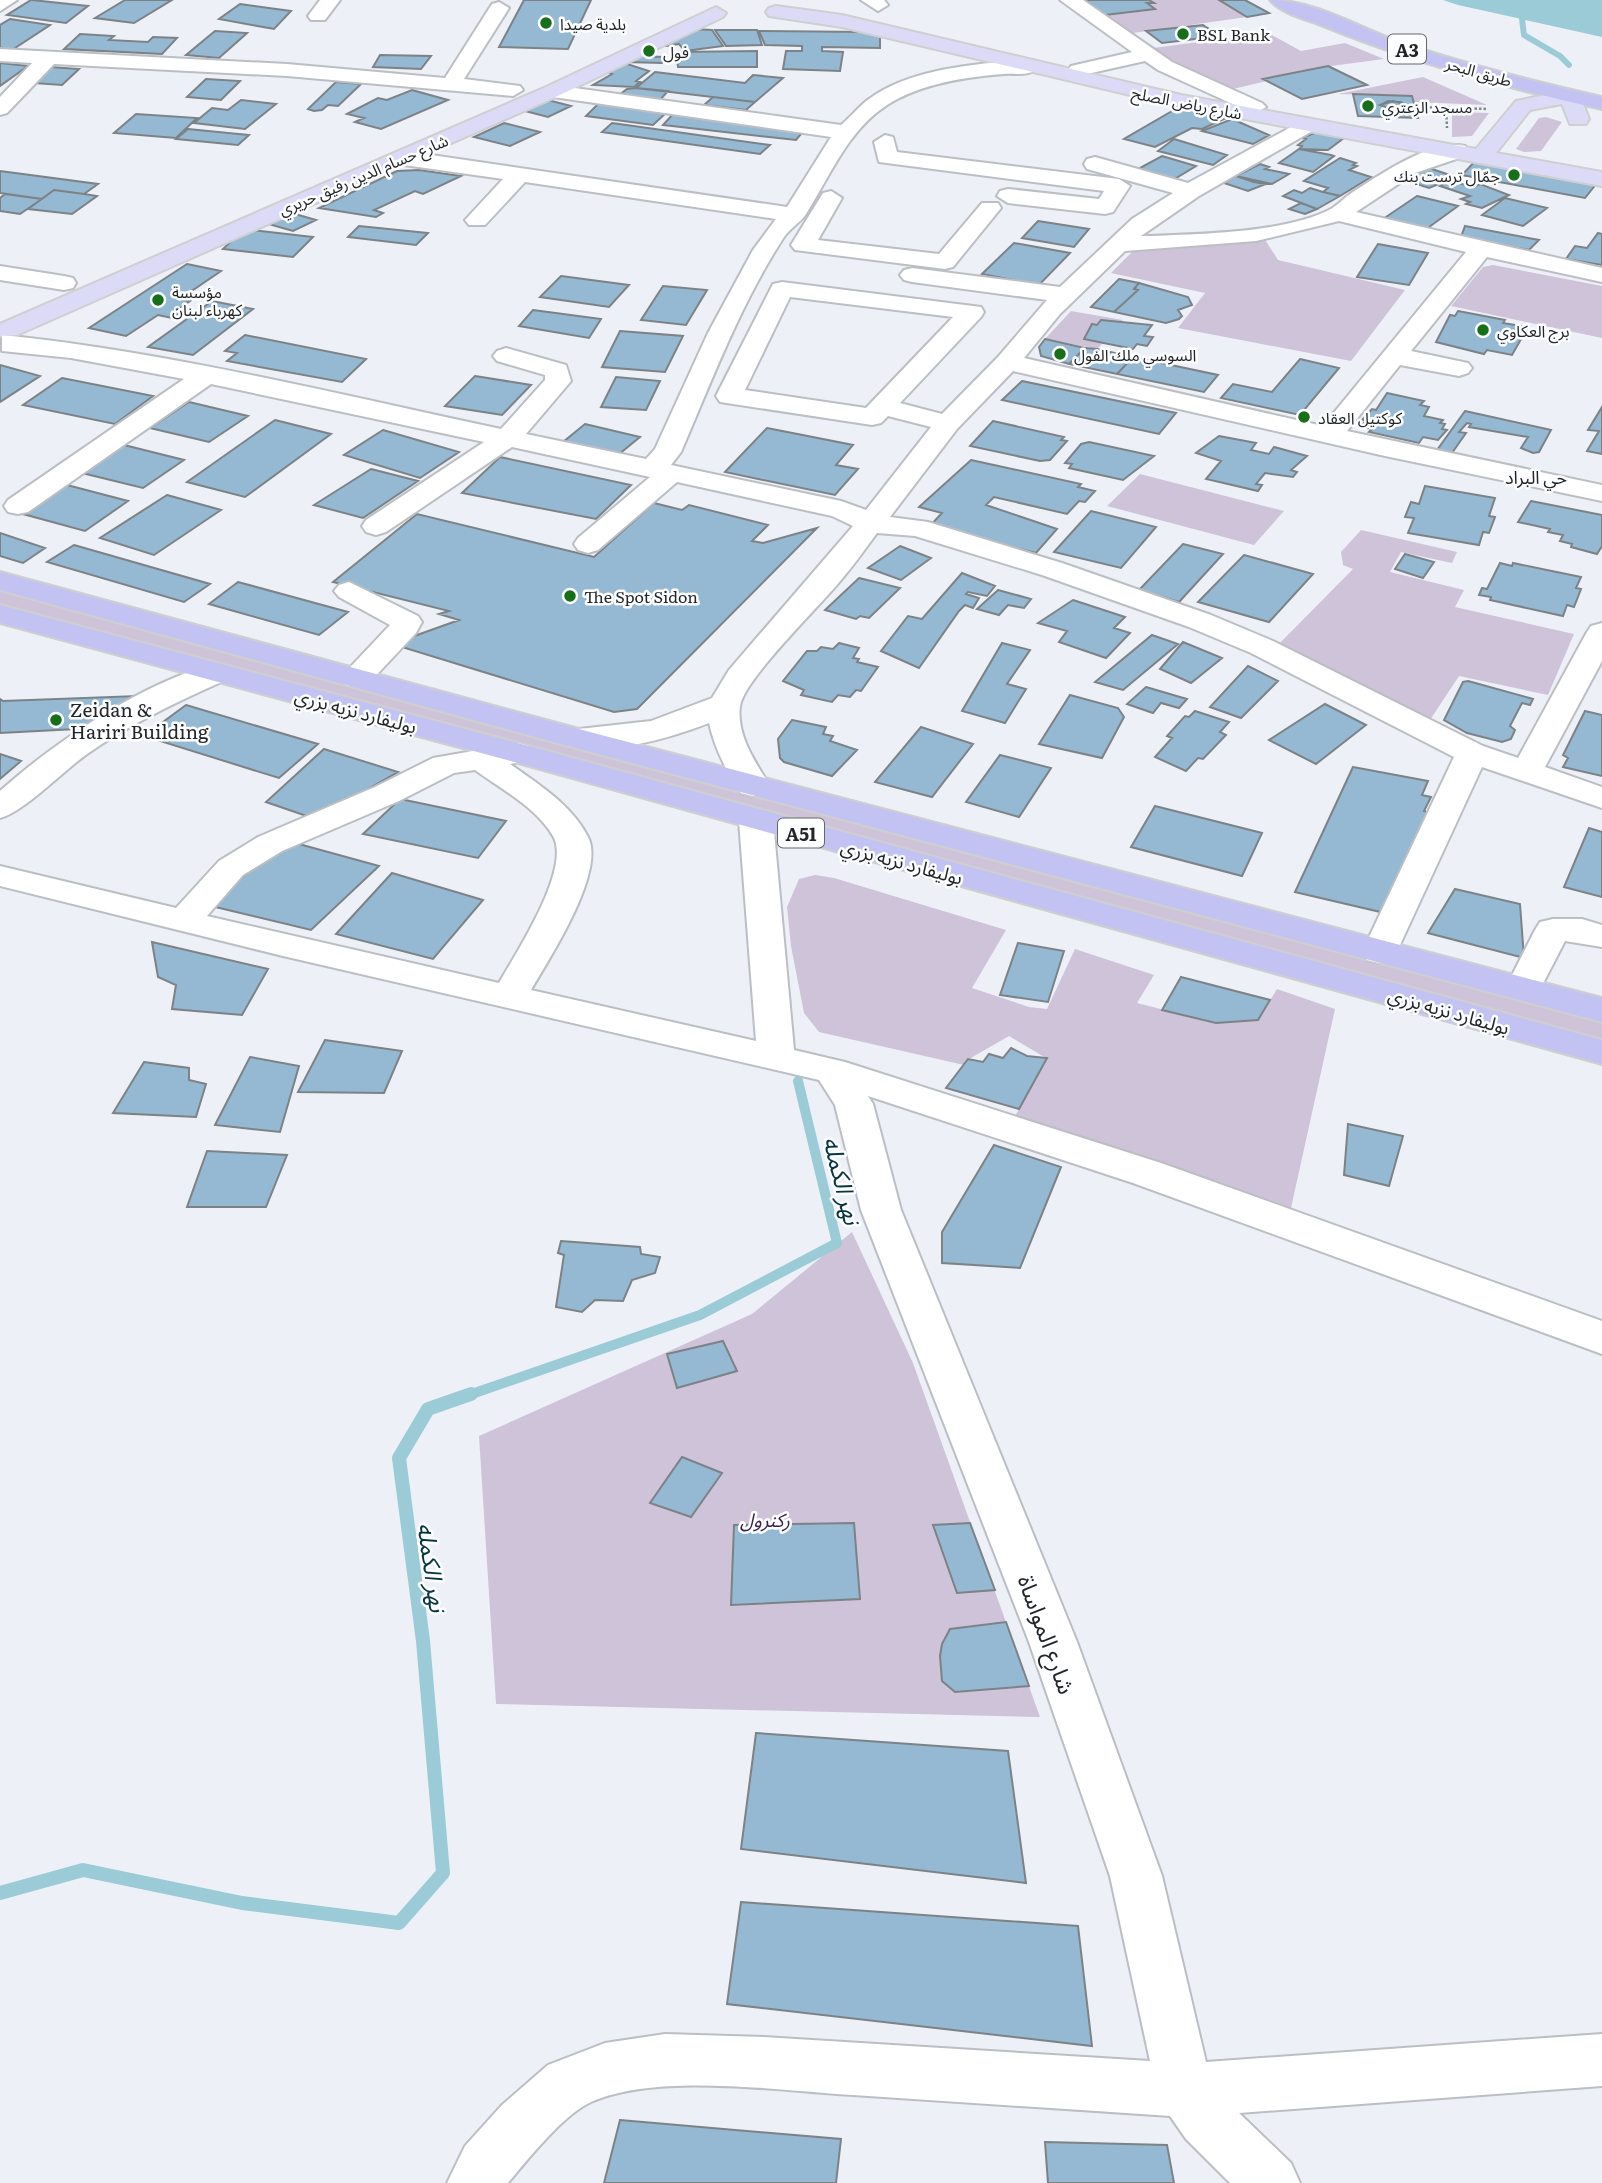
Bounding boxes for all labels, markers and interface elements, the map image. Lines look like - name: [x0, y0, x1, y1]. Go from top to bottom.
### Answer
- place label: بلدية صيدا: [560, 11, 626, 35]
- marker: بلدية صيدا: [538, 15, 554, 31]
- place label: BSL Bank: [1197, 22, 1270, 46]
- marker: BSL Bank: [1175, 26, 1191, 42]
- road number: A3: [1388, 34, 1426, 64]
- place label: فول: [663, 39, 689, 63]
- marker: فول: [641, 43, 657, 59]
- street label: طريق البحر: [1442, 50, 1515, 92]
- street label: شارع رياض الصلح: [1130, 80, 1244, 126]
- place label: مسجد الزعتري: [1382, 94, 1472, 120]
- marker: مسجد الزعتري: [1360, 98, 1376, 114]
- street label: شارع حسام الدين رفيق حريري: [274, 127, 452, 223]
- place label: جمّال ترست بنك: [1394, 163, 1500, 187]
- marker: جمّال ترست بنك: [1506, 167, 1522, 183]
- place label: مؤسسة كهرباء لبنان: [172, 279, 242, 321]
- marker: مؤسسة كهرباء لبنان: [150, 292, 166, 308]
- place label: برج العكاوي: [1497, 318, 1569, 344]
- marker: برج العكاوي: [1475, 322, 1491, 338]
- place label: السوسي ملك الفول: [1074, 342, 1196, 368]
- marker: السوسي ملك الفول: [1052, 346, 1068, 362]
- place label: كوكتيل العقاد: [1318, 405, 1402, 429]
- marker: كوكتيل العقاد: [1296, 409, 1312, 425]
- district label: حي البراد: [1505, 463, 1567, 491]
- place label: The Spot Sidon: [584, 584, 698, 608]
- marker: The Spot Sidon: [562, 588, 578, 604]
- street label: بوليفارد نزيه بزري: [291, 680, 420, 742]
- place label: Zeidan & Hariri Building: [70, 695, 209, 745]
- marker: Zeidan & Hariri Building: [48, 712, 64, 728]
- road number: A51: [778, 818, 824, 848]
- street label: بوليفارد نزيه بزري: [837, 831, 966, 893]
- street label: بوليفارد نزيه بزري: [1384, 979, 1513, 1043]
- water label: نهر الكمله: [816, 1132, 872, 1229]
- park label: ركنرول: [740, 1505, 790, 1533]
- water label: نهر الكمله: [410, 1520, 458, 1616]
- street label: شارع المواساة: [1009, 1570, 1085, 1699]

